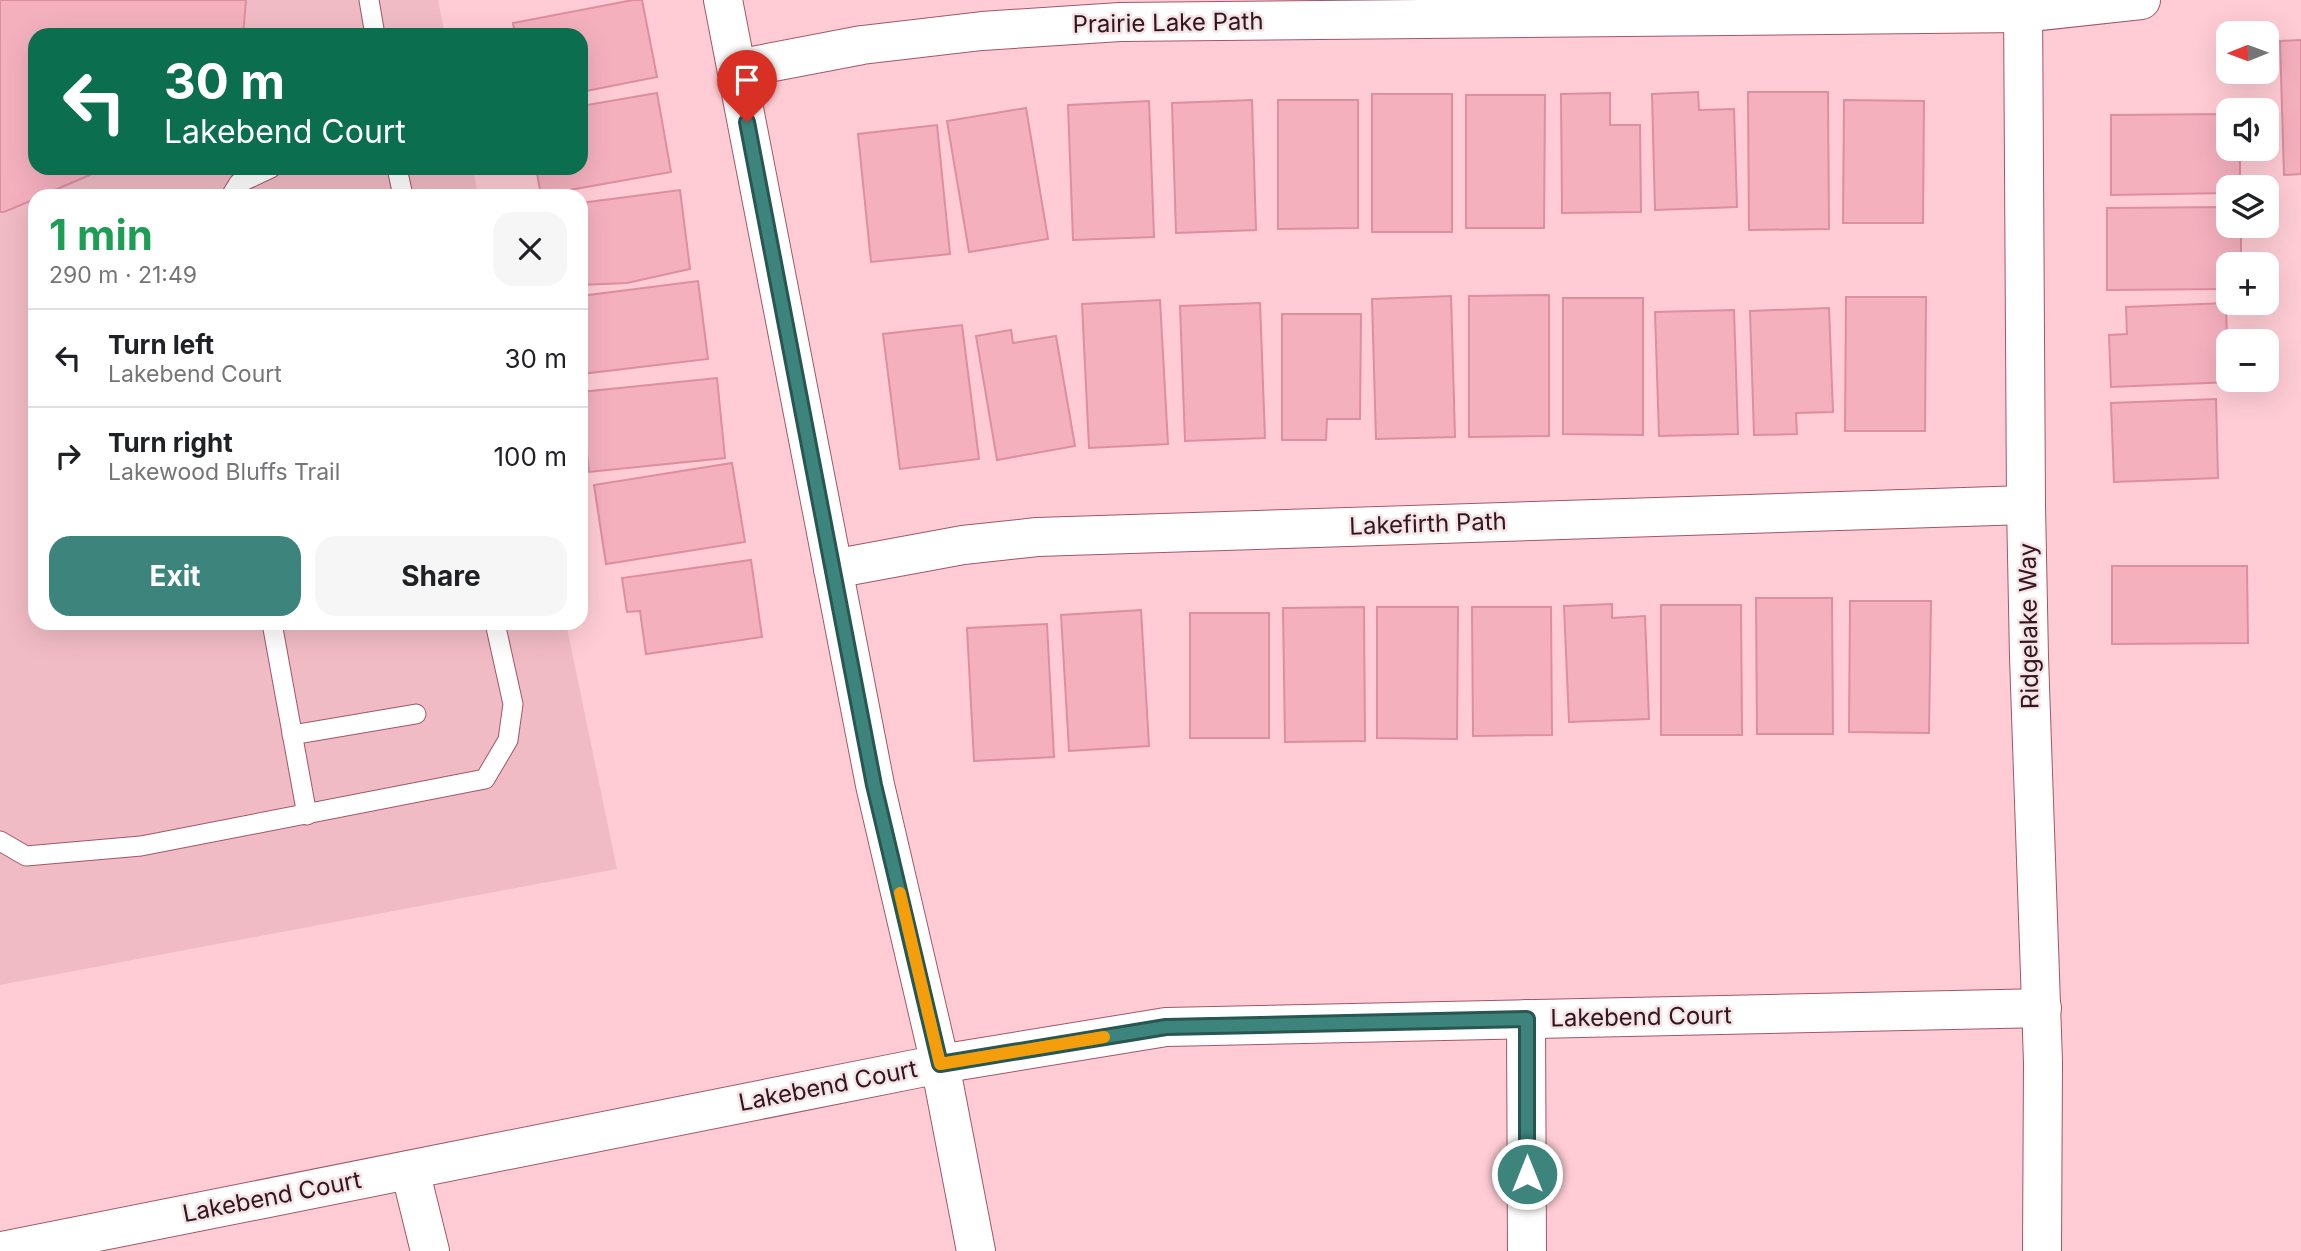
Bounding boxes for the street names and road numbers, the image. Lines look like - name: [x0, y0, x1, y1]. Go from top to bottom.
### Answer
- street label: Prairie Lake Path: [1072, 6, 1264, 39]
- street label: Lakefirth Path: [1349, 506, 1507, 541]
- street label: Ridgelake Way: [2013, 543, 2044, 709]
- street label: Lakebend Court: [1550, 1000, 1732, 1033]
- street label: Lakebend Court: [736, 1054, 920, 1117]
- street label: Lakebend Court: [180, 1165, 364, 1228]

